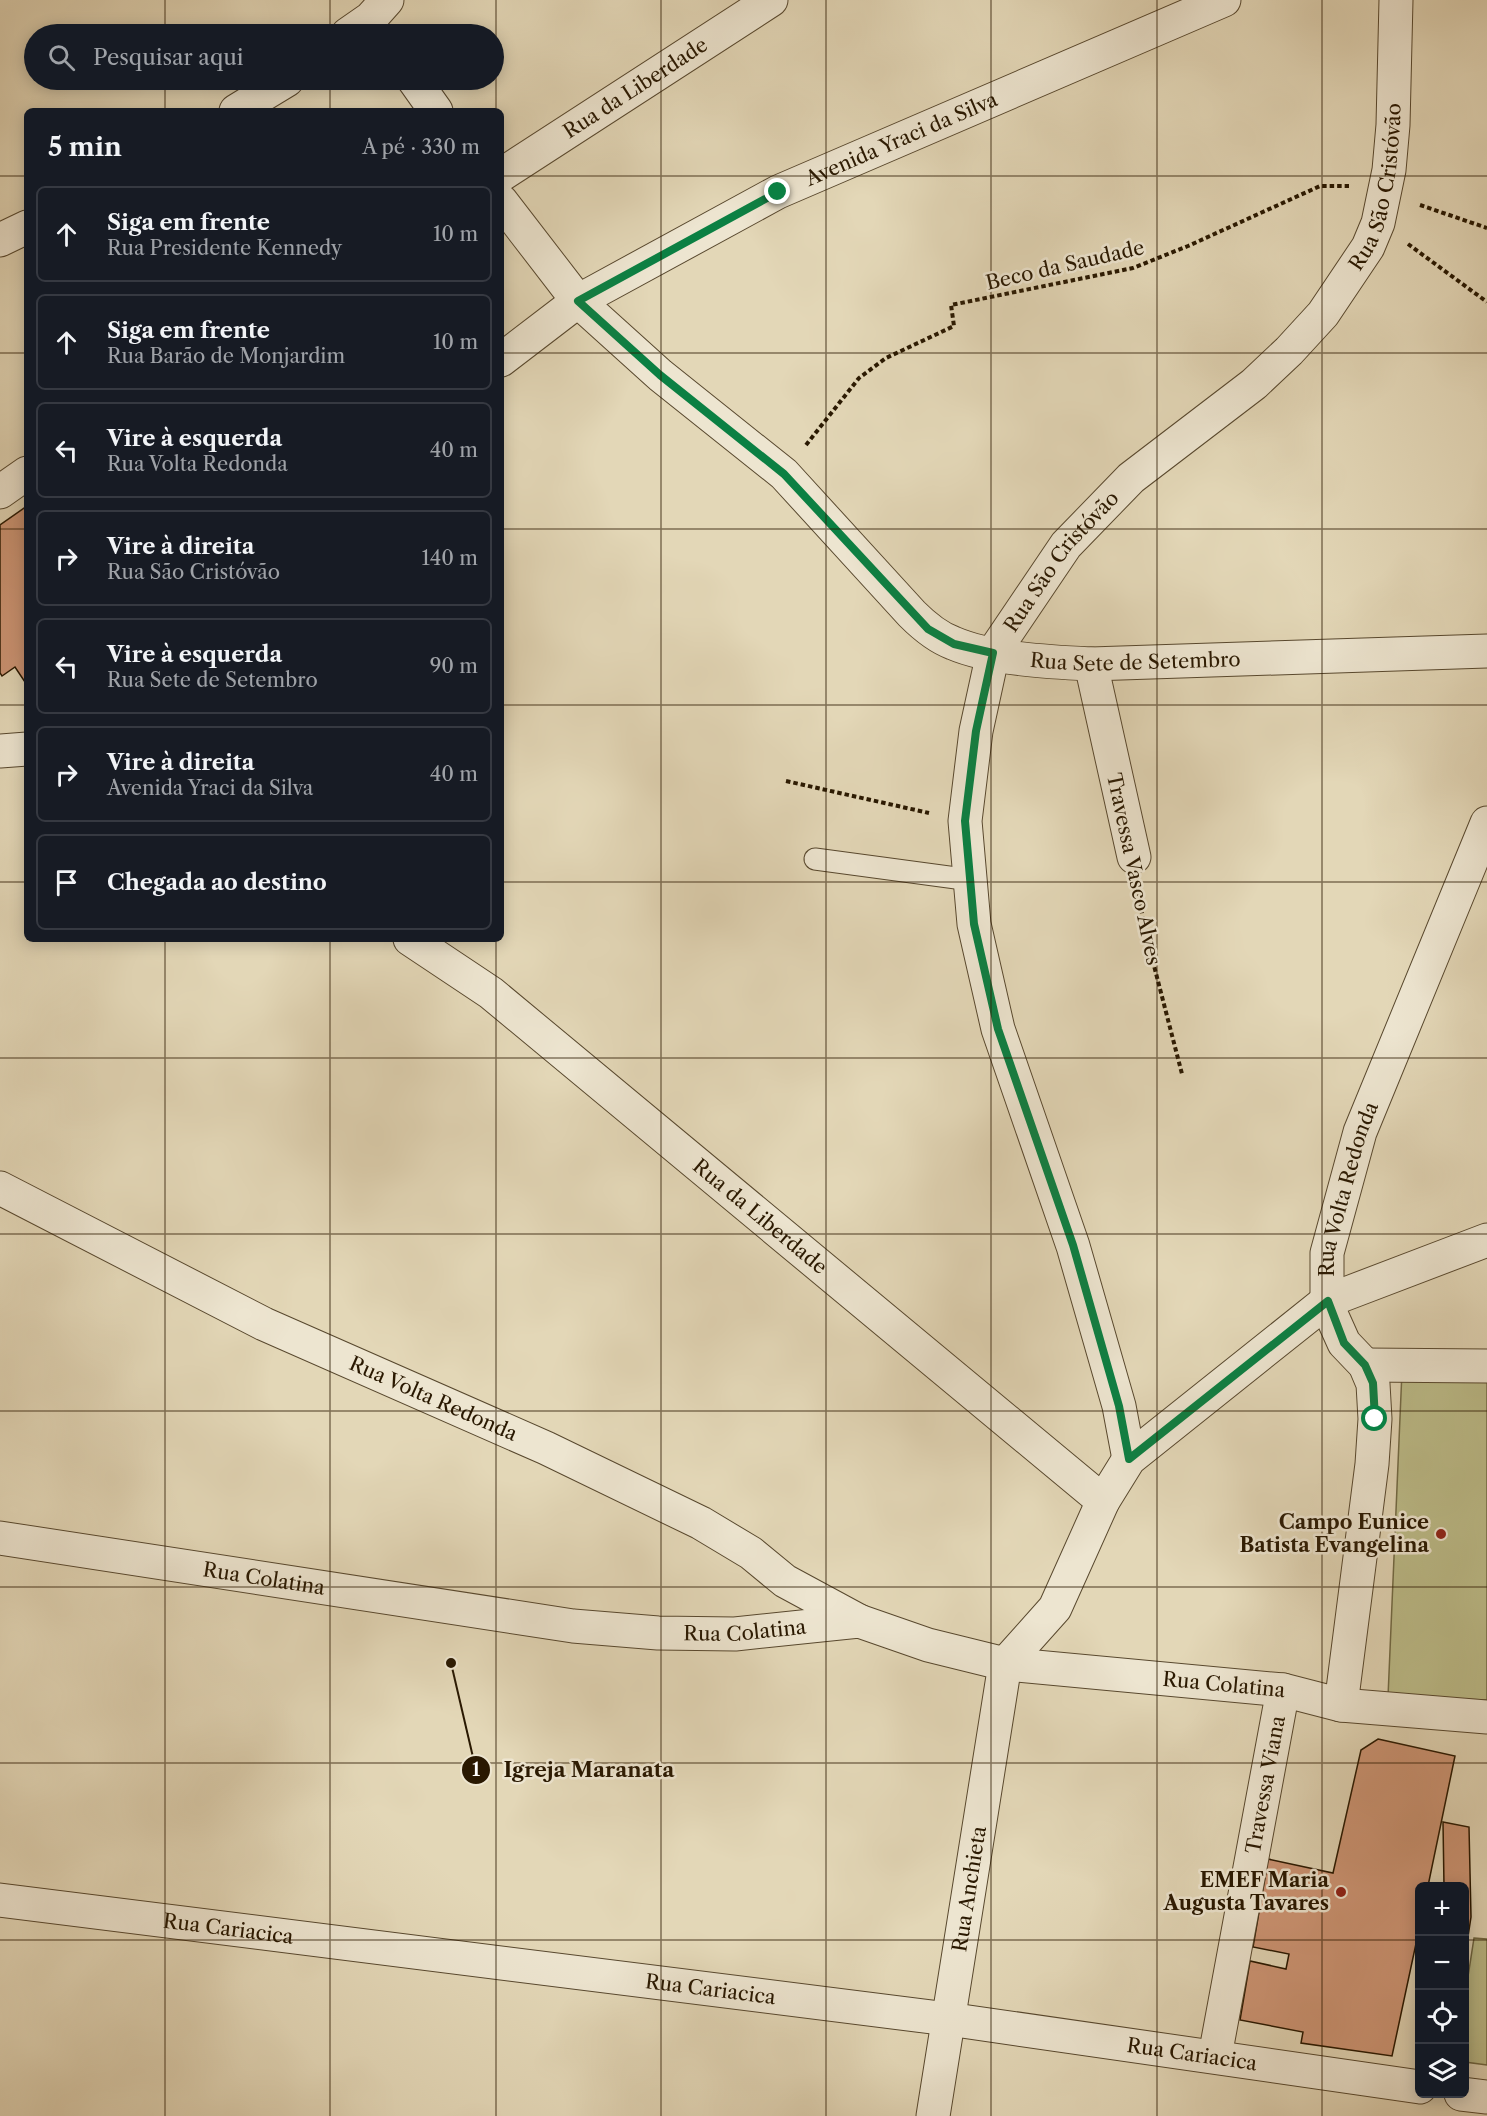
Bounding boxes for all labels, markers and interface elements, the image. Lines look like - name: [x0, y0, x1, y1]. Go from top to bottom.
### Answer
- search box: [24, 24, 504, 90]
- street label: Rua da Liberdade: [559, 32, 712, 144]
- icon: search: [45, 41, 78, 74]
- text: Pesquisar aqui: [93, 44, 243, 71]
- street label: Avenida Yraci da Silva: [801, 87, 1001, 191]
- street label: Rua São Cristóvão: [1344, 103, 1406, 275]
- text: 5 min: [48, 131, 122, 163]
- text: A pé · 330 m: [362, 135, 480, 159]
- route end: [764, 178, 790, 204]
- text: Siga em frente: [107, 209, 270, 236]
- icon: ahead: [50, 218, 83, 251]
- text: 10 m: [433, 222, 478, 246]
- street label: Beco da Saudade: [983, 235, 1147, 295]
- text: Rua Presidente Kennedy: [107, 236, 342, 260]
- text: Siga em frente: [107, 317, 270, 344]
- icon: ahead: [50, 326, 83, 359]
- text: 10 m: [433, 330, 478, 354]
- text: Rua Barão de Monjardim: [107, 344, 345, 368]
- text: Vire à esquerda: [107, 425, 282, 452]
- icon: left: [50, 434, 83, 467]
- text: 40 m: [430, 438, 478, 462]
- text: Rua Volta Redonda: [107, 452, 288, 476]
- street label: Rua São Cristóvão: [999, 486, 1124, 637]
- text: Vire à direita: [107, 533, 254, 560]
- icon: right: [50, 542, 83, 575]
- text: 140 m: [421, 546, 478, 570]
- text: Rua São Cristóvão: [107, 560, 280, 584]
- text: Vire à esquerda: [107, 641, 282, 668]
- street label: Rua Sete de Setembro: [1029, 647, 1241, 676]
- icon: left: [50, 650, 83, 683]
- text: 90 m: [430, 654, 478, 678]
- text: Rua Sete de Setembro: [107, 668, 318, 692]
- text: Vire à direita: [107, 749, 254, 776]
- icon: right: [50, 758, 83, 791]
- text: 40 m: [430, 762, 478, 786]
- street label: Travessa Vasco Alves: [1102, 771, 1166, 967]
- text: Avenida Yraci da Silva: [107, 776, 313, 800]
- icon: arrive: [50, 866, 83, 899]
- text: Chegada ao destino: [107, 869, 327, 896]
- street label: Rua Volta Redonda: [1315, 1098, 1383, 1277]
- street label: Rua da Liberdade: [688, 1154, 832, 1279]
- street label: Rua Volta Redonda: [346, 1351, 521, 1446]
- route start: [1361, 1405, 1387, 1431]
- place label: Campo Eunice Batista Evangelina: [1239, 1510, 1429, 1557]
- marker: Campo Eunice Batista Evangelina: [1434, 1527, 1448, 1541]
- street label: Rua Colatina: [201, 1557, 327, 1600]
- street label: Rua Colatina: [683, 1615, 808, 1646]
- street label: Rua Colatina: [1162, 1667, 1287, 1702]
- street label: Travessa Viana: [1241, 1713, 1290, 1856]
- callout: Igreja Maranata: [461, 1750, 686, 1789]
- text: Igreja Maranata: [504, 1757, 675, 1782]
- text: 1: [472, 1759, 480, 1781]
- street label: Rua Anchieta: [947, 1824, 991, 1954]
- place label: EMEF Maria Augusta Tavares: [1163, 1868, 1329, 1915]
- map controls: [1415, 1882, 1469, 2098]
- button: +: [1415, 1882, 1469, 1936]
- marker: EMEF Maria Augusta Tavares: [1334, 1885, 1348, 1899]
- street label: Rua Cariacica: [162, 1909, 295, 1949]
- button: −: [1415, 1936, 1469, 1990]
- street label: Rua Cariacica: [644, 1969, 778, 2009]
- button: locate: [1415, 1990, 1469, 2044]
- street label: Rua Cariacica: [1125, 2033, 1259, 2075]
- button: layers: [1415, 2044, 1469, 2098]

